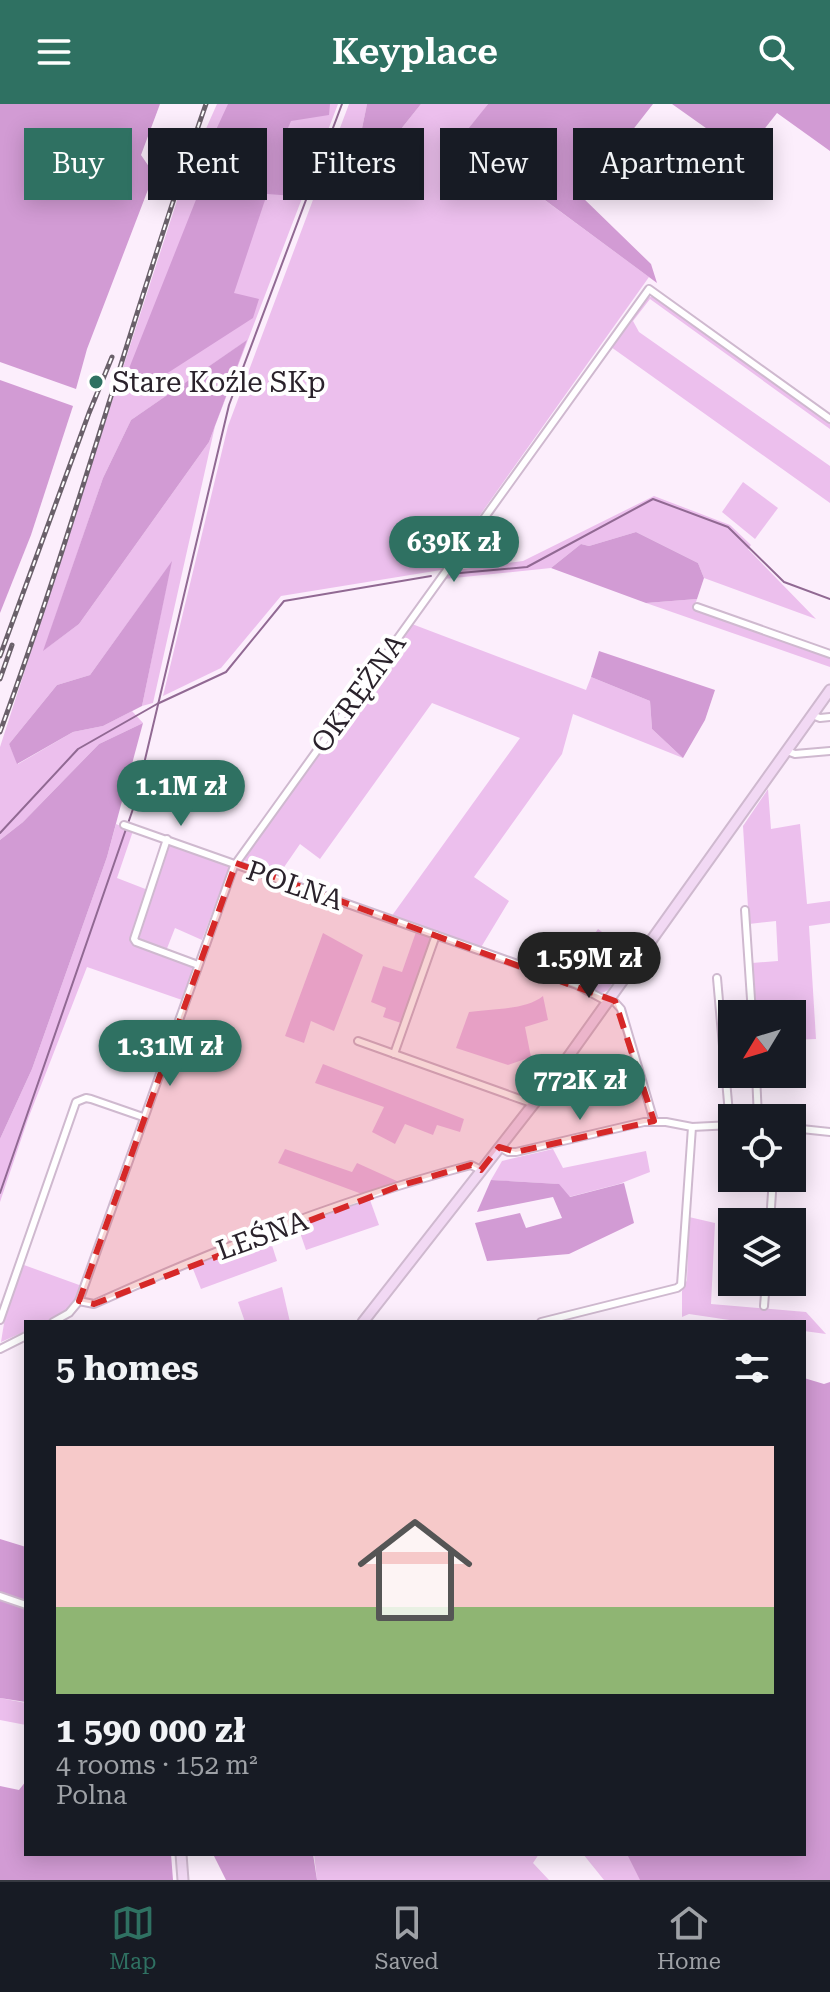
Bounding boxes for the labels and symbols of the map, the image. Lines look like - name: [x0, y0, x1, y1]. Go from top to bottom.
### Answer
- place label: Stare Koźle SKp: [112, 366, 326, 399]
- marker: Stare Koźle SKp: [87, 373, 105, 391]
- pin: 639K zł: [380, 516, 528, 584]
- street label: OKRĘŻNA: [304, 627, 413, 759]
- pin: 1.1M zł: [107, 760, 255, 828]
- street label: POLNA: [242, 854, 348, 917]
- pin: 1.59M zł: [506, 932, 672, 1000]
- north arrow: [718, 1000, 806, 1088]
- pin: 1.31M zł: [87, 1020, 253, 1088]
- pin: 772K zł: [506, 1054, 654, 1122]
- street label: LEŚNA: [212, 1203, 313, 1267]

